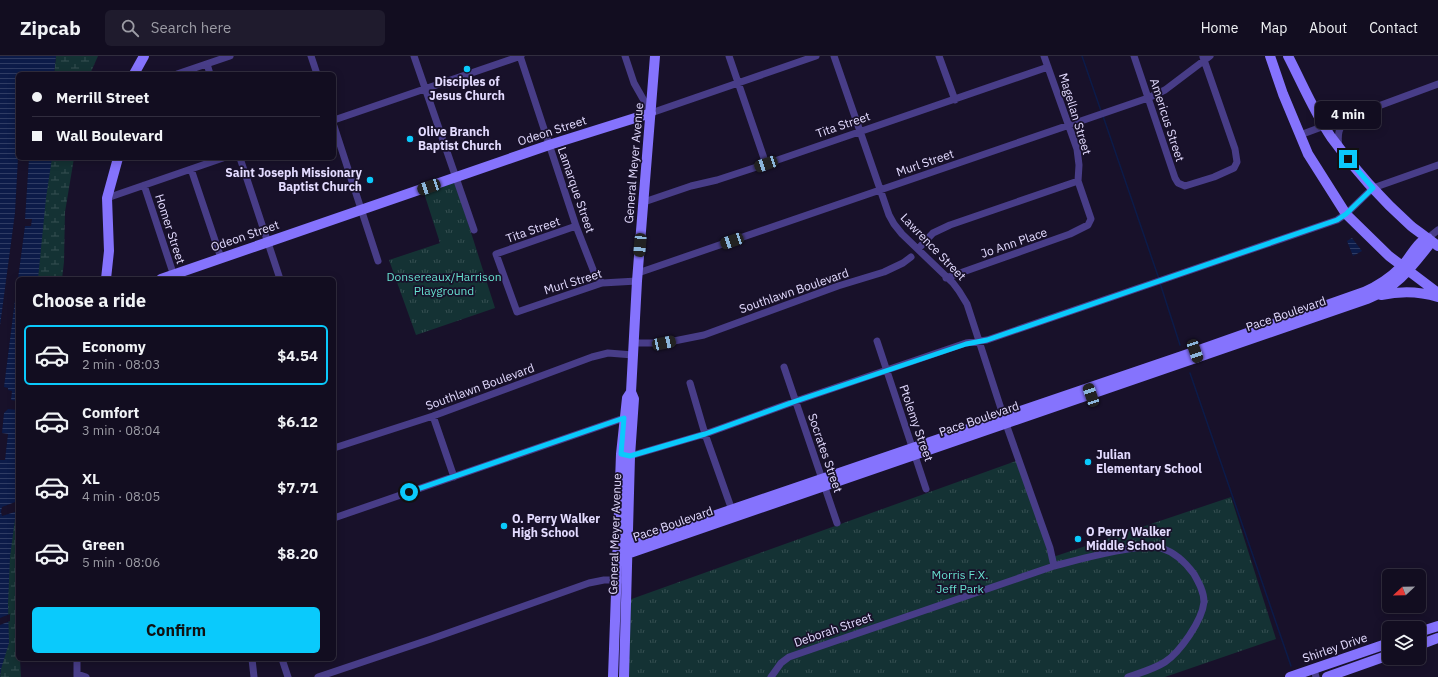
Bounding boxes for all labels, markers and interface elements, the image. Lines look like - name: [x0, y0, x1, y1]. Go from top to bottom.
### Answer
- search box: [105, 10, 385, 46]
- text: Zipcab: [20, 16, 81, 40]
- icon: search: [119, 17, 141, 39]
- text: Search here: [151, 18, 231, 37]
- text: Home: [1201, 19, 1238, 37]
- text: Map: [1260, 19, 1287, 37]
- text: About: [1309, 19, 1347, 37]
- text: Contact: [1369, 19, 1418, 37]
- marker: Disciples of Jesus Church: [462, 64, 472, 74]
- street label: Magellan Street: [1056, 71, 1095, 156]
- place label: Disciples of Jesus Church: [429, 74, 505, 103]
- street label: Americus Street: [1147, 76, 1188, 163]
- text: Merrill Street: [56, 88, 149, 107]
- street label: General Meyer Avenue: [621, 101, 646, 224]
- callout: 4 min: [1315, 101, 1381, 129]
- text: 4 min: [1331, 106, 1365, 123]
- street label: Tita Street: [814, 108, 872, 141]
- street label: Odeon Street: [516, 112, 588, 149]
- place label: Olive Branch Baptist Church: [418, 124, 502, 153]
- text: Wall Boulevard: [56, 126, 163, 145]
- marker: Olive Branch Baptist Church: [405, 134, 415, 144]
- street label: Lamarque Street: [555, 145, 598, 235]
- street label: Murl Street: [894, 146, 956, 179]
- route end: [1339, 150, 1357, 168]
- car: [753, 154, 779, 174]
- place label: Saint Joseph Missionary Baptist Church: [225, 165, 363, 194]
- marker: Saint Joseph Missionary Baptist Church: [365, 175, 375, 185]
- car: [416, 177, 442, 197]
- street label: Homer Street: [152, 192, 189, 266]
- street label: Lawrence Street: [898, 210, 969, 283]
- street label: Tita Street: [504, 213, 562, 246]
- street label: Odeon Street: [209, 217, 281, 254]
- street label: Jo Ann Place: [979, 224, 1049, 261]
- car: [719, 231, 745, 251]
- car: [633, 233, 647, 257]
- street label: Southlawn Boulevard: [737, 265, 850, 316]
- street label: Murl Street: [542, 266, 604, 297]
- park label: Donsereaux/Harrison Playground: [387, 269, 501, 298]
- text: Choose a ride: [32, 289, 146, 312]
- street label: Pace Boulevard: [1244, 293, 1328, 334]
- car: [651, 335, 677, 351]
- icon: car: [34, 337, 70, 373]
- text: Economy: [82, 337, 146, 356]
- car: [1185, 338, 1205, 364]
- text: $4.54: [277, 346, 318, 365]
- text: 2 min · 08:03: [82, 356, 160, 373]
- street label: Southlawn Boulevard: [423, 360, 536, 413]
- car: [1081, 382, 1101, 408]
- street label: Ptolemy Street: [896, 383, 937, 463]
- street label: Pace Boulevard: [937, 398, 1021, 439]
- icon: car: [34, 403, 70, 439]
- text: Comfort: [82, 403, 139, 422]
- street label: Socrates Street: [805, 411, 846, 494]
- text: $6.12: [277, 412, 318, 431]
- text: 3 min · 08:04: [82, 422, 160, 439]
- place label: Julian Elementary School: [1096, 447, 1202, 476]
- marker: Julian Elementary School: [1083, 457, 1093, 467]
- icon: car: [34, 469, 70, 505]
- text: XL: [82, 469, 100, 488]
- street label: General Meyer Avenue: [605, 473, 624, 595]
- text: $7.71: [277, 478, 318, 497]
- route start: [400, 483, 418, 501]
- text: 4 min · 08:05: [82, 488, 160, 505]
- street label: Pace Boulevard: [631, 503, 715, 544]
- place label: O. Perry Walker High School: [512, 511, 600, 540]
- marker: O. Perry Walker High School: [499, 521, 509, 531]
- place label: O Perry Walker Middle School: [1086, 524, 1171, 553]
- marker: O Perry Walker Middle School: [1073, 534, 1083, 544]
- icon: car: [34, 535, 70, 571]
- text: Green: [82, 535, 125, 554]
- text: $8.20: [277, 544, 318, 563]
- text: 5 min · 08:06: [82, 554, 160, 571]
- park label: Morris F.X. Jeff Park: [932, 567, 988, 596]
- north arrow: [1382, 569, 1426, 613]
- map controls: [1382, 569, 1426, 665]
- button: Confirm: [32, 607, 320, 653]
- street label: Deborah Street: [792, 609, 874, 650]
- button: layers: [1382, 621, 1426, 665]
- street label: Shirley Drive: [1300, 629, 1370, 666]

